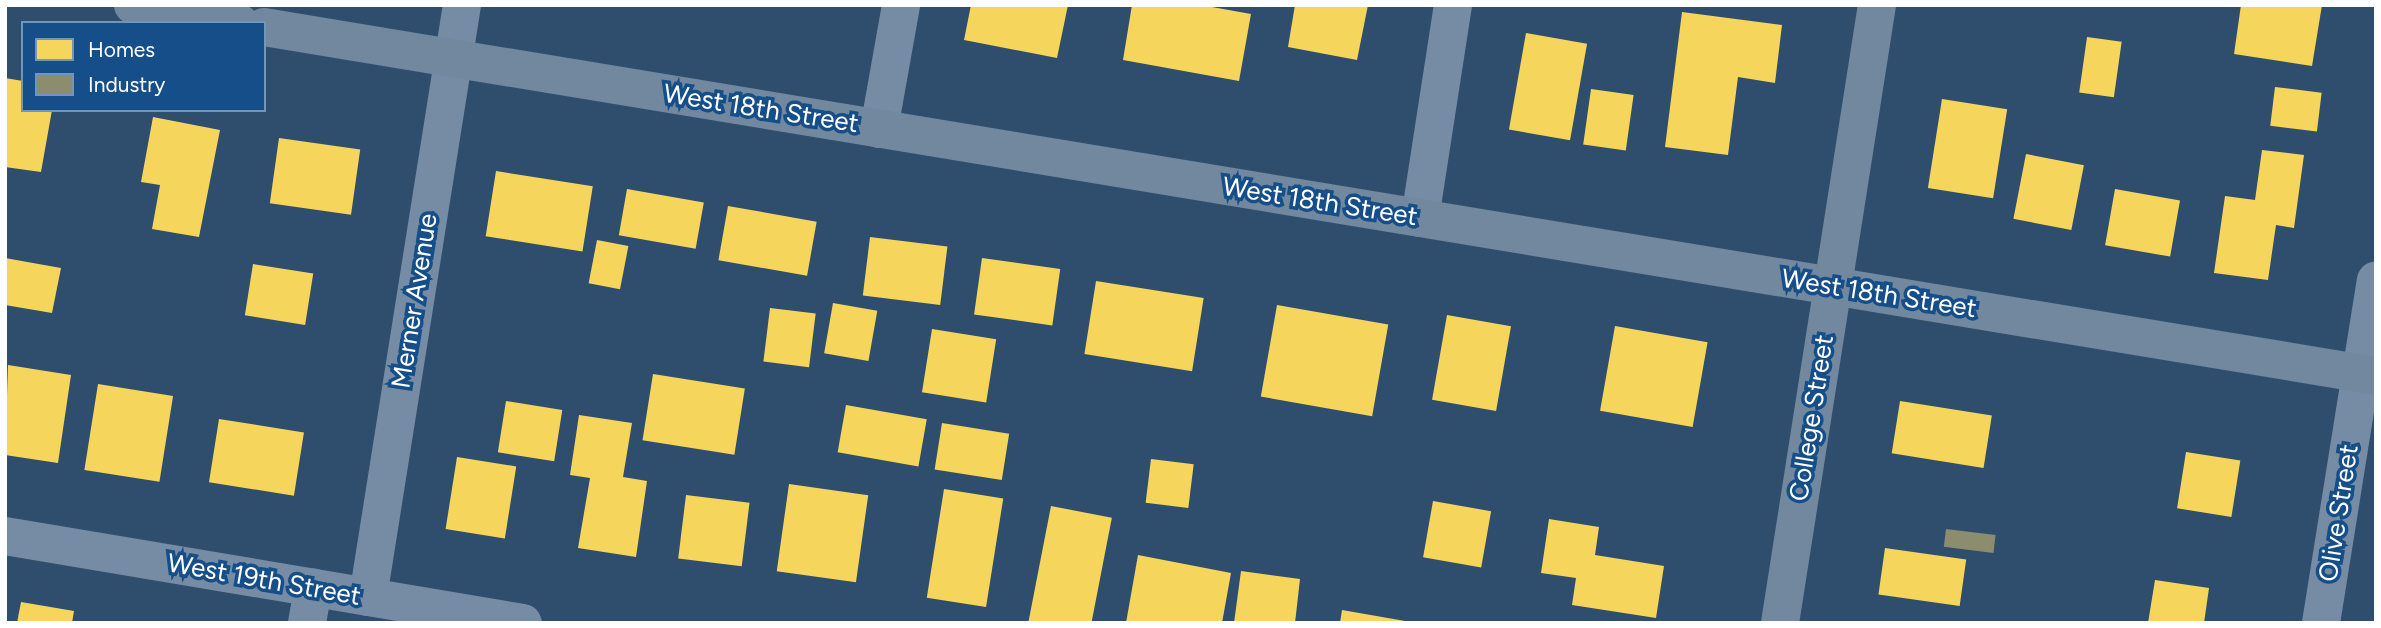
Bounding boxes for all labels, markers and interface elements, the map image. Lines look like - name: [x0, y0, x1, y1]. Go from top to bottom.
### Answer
- legend: [21, 21, 266, 112]
- text: Homes: [88, 37, 155, 62]
- text: Industry: [88, 72, 165, 97]
- street label: West 18th Street: [661, 78, 861, 140]
- street label: West 18th Street: [1220, 171, 1420, 233]
- street label: Merner Avenue: [386, 211, 444, 391]
- street label: West 18th Street: [1779, 263, 1979, 325]
- street label: College Street: [1783, 333, 1841, 503]
- street label: Olive Street: [2313, 442, 2365, 584]
- street label: West 19th Street: [165, 548, 363, 612]

